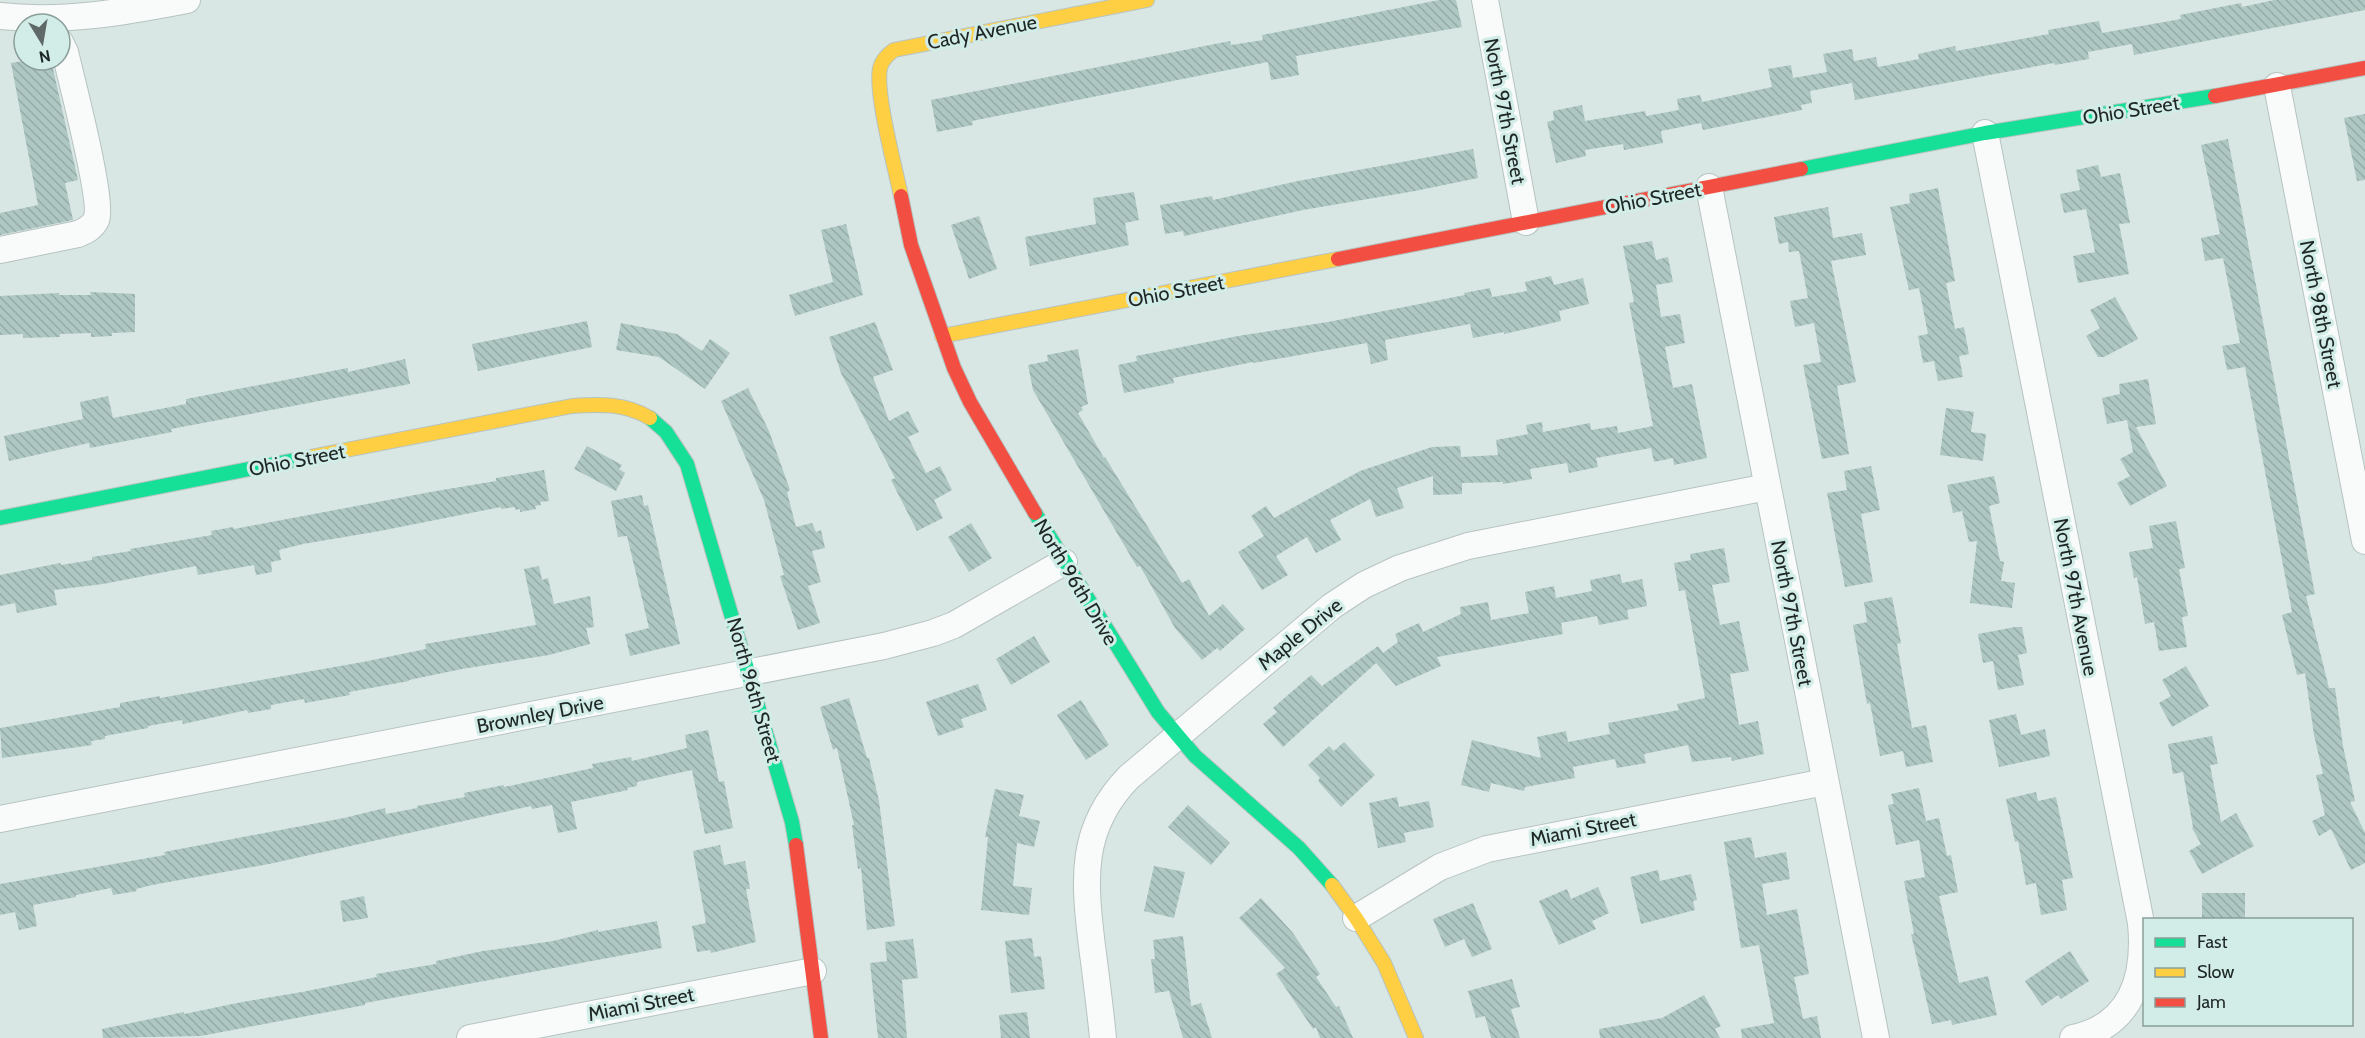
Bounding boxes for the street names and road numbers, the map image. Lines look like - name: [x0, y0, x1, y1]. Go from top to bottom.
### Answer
- street label: Cady Avenue: [925, 10, 1039, 54]
- street label: North 97th Street: [1479, 36, 1531, 186]
- street label: Ohio Street: [2081, 91, 2181, 129]
- street label: Ohio Street: [1603, 177, 1703, 219]
- street label: North 98th Street: [2295, 238, 2347, 390]
- street label: Ohio Street: [1126, 270, 1226, 312]
- street label: Ohio Street: [247, 439, 347, 481]
- street label: North 96th Drive: [1029, 515, 1123, 649]
- street label: North 97th Avenue: [2049, 516, 2103, 678]
- street label: North 97th Street: [1766, 538, 1818, 688]
- street label: Maple Drive: [1253, 593, 1347, 675]
- street label: North 96th Street: [722, 615, 786, 765]
- street label: Brownley Drive: [475, 690, 605, 738]
- street label: Miami Street: [1528, 807, 1638, 851]
- street label: Miami Street: [586, 982, 696, 1026]

